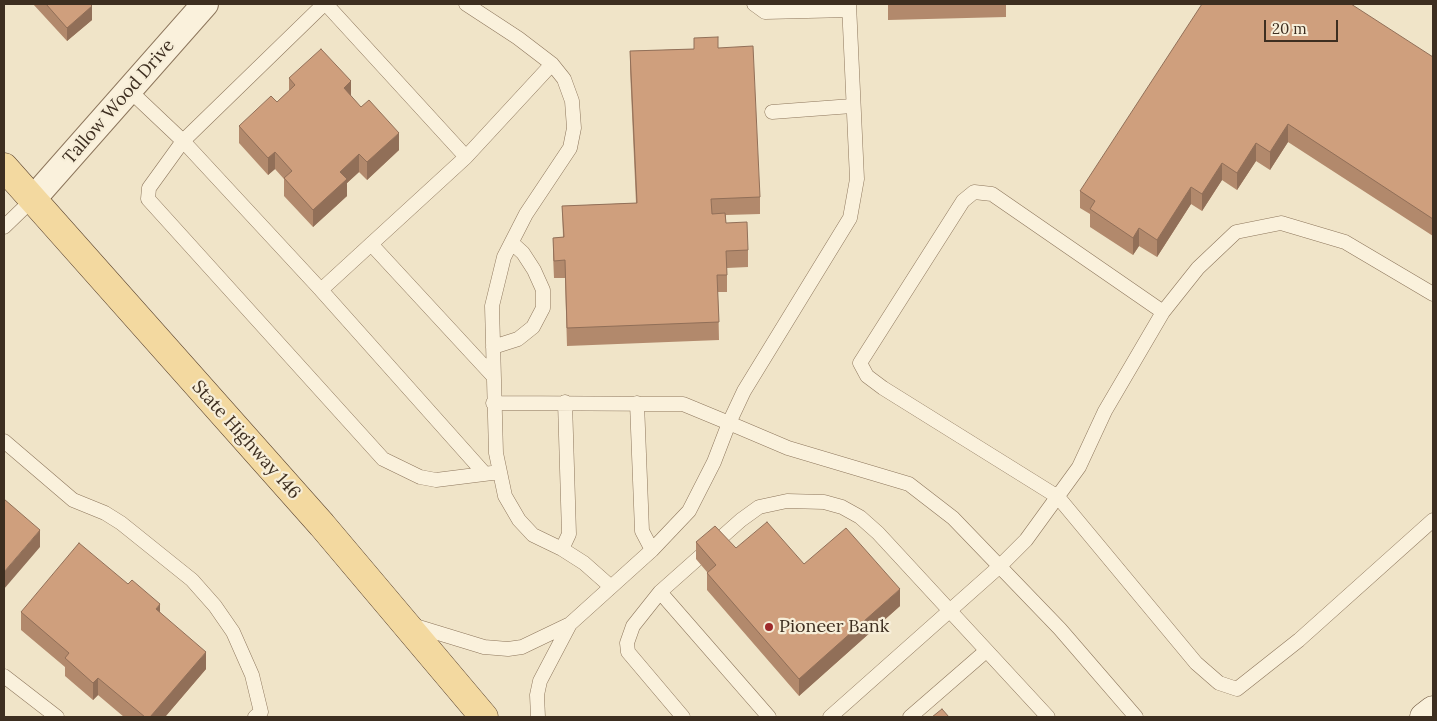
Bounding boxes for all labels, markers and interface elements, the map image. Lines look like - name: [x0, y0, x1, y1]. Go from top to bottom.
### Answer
- scale bar: [1267, 10, 1341, 42]
- text: 20 m: [1272, 19, 1307, 38]
- street label: Tallow Wood Drive: [59, 35, 179, 169]
- street label: State Highway 146: [187, 376, 305, 504]
- place label: Pioneer Bank: [779, 616, 889, 638]
- marker: Pioneer Bank: [763, 621, 775, 633]

